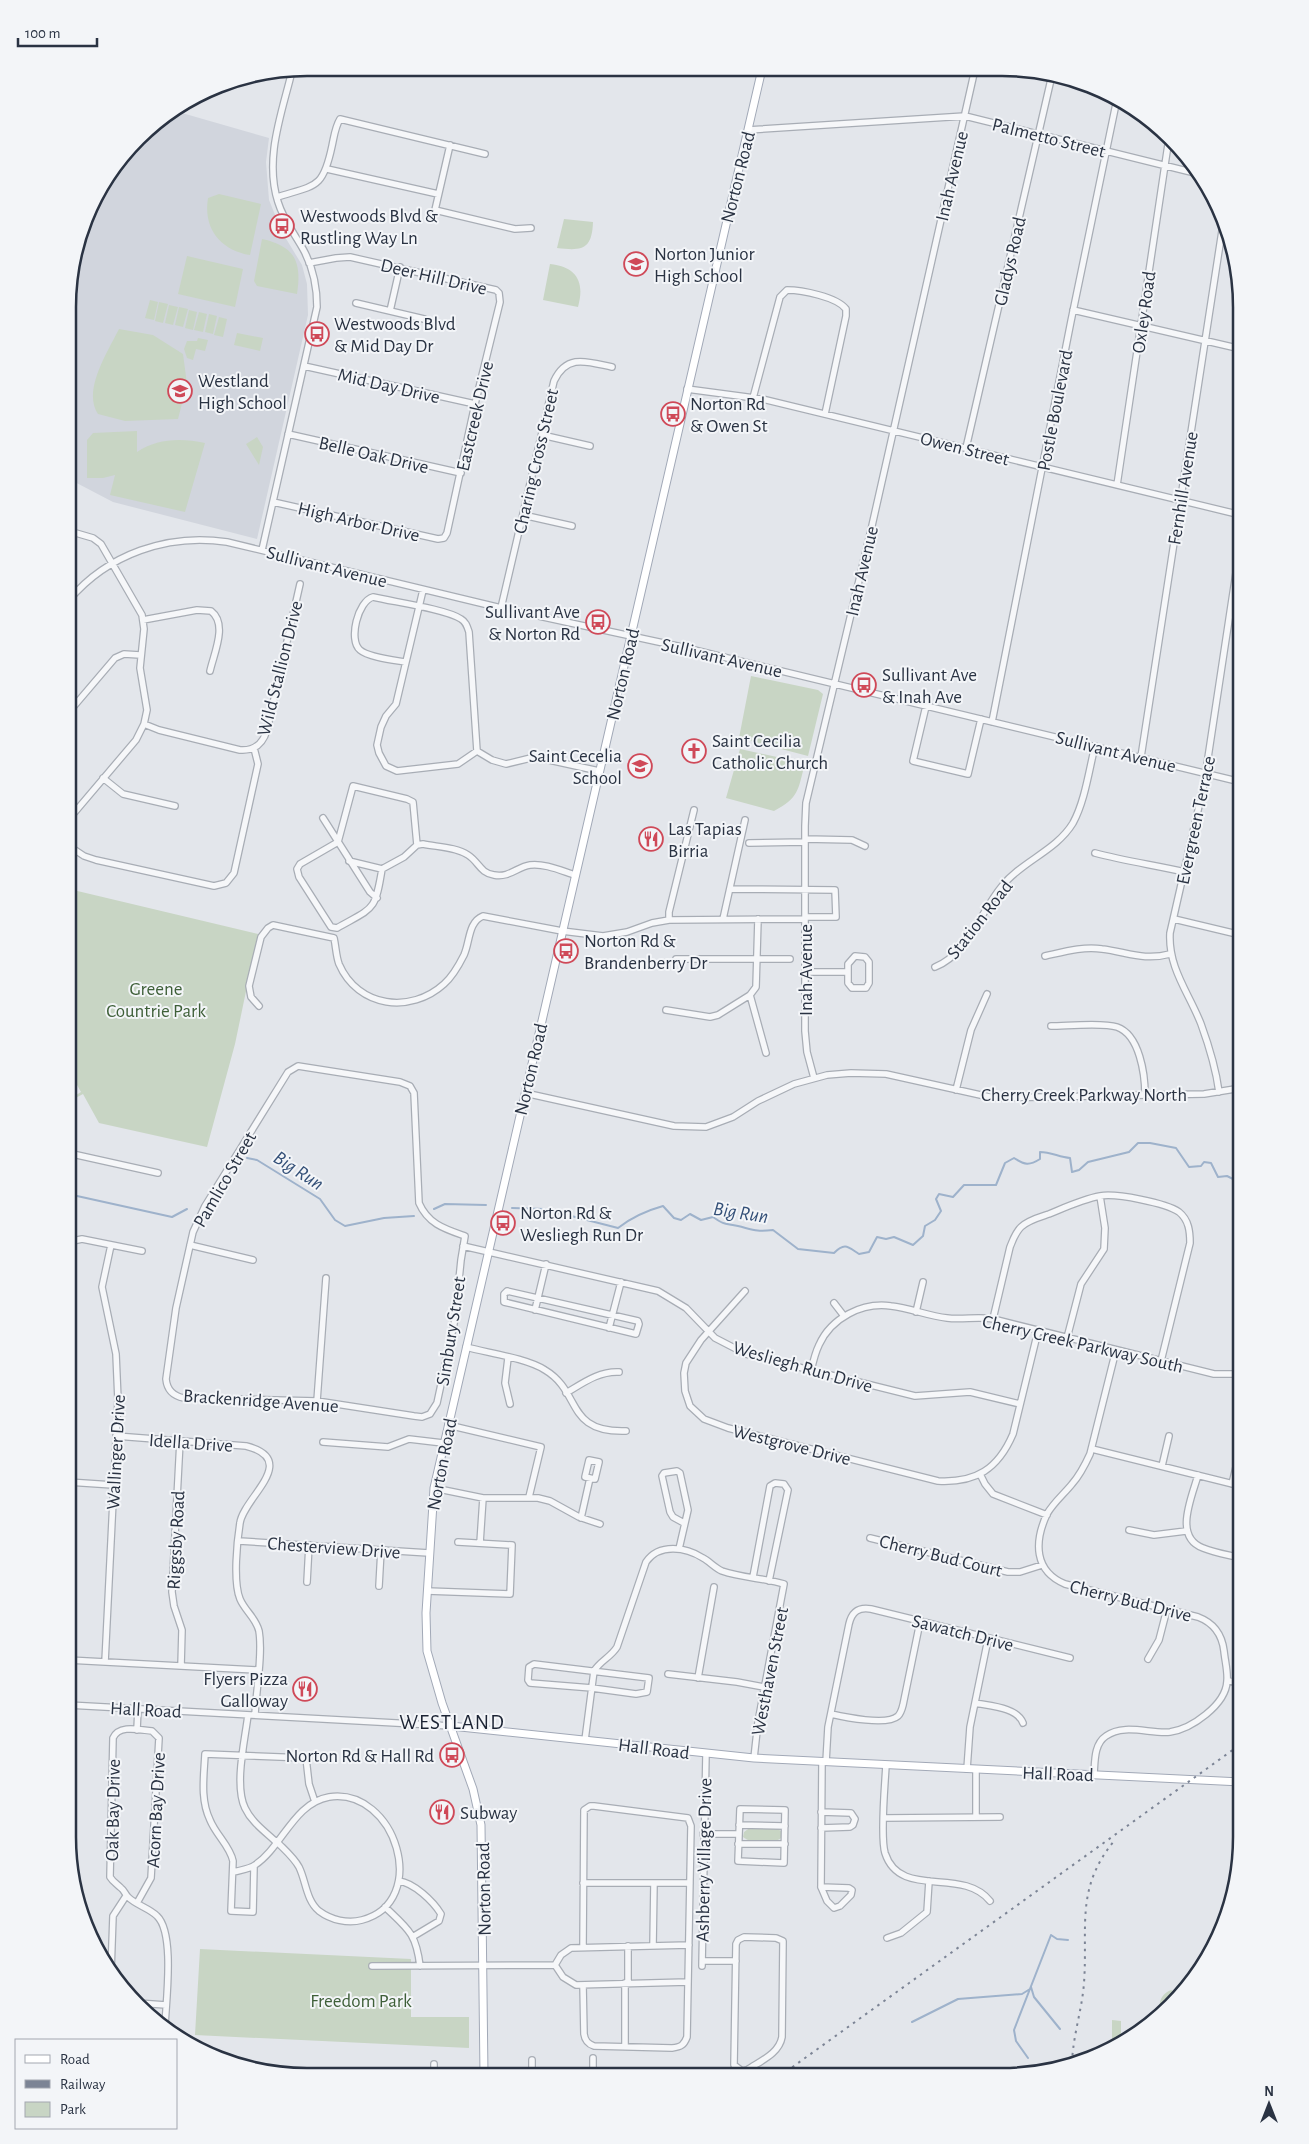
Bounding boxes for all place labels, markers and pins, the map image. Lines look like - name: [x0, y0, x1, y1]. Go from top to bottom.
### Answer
- place label: Westwoods Blvd & Rustling Way Ln: [300, 207, 438, 248]
- bus stop icon: Westwoods Blvd & Rustling Way Ln: [269, 213, 295, 239]
- place label: Norton Junior High School: [654, 245, 755, 286]
- school or university icon: Norton Junior High School: [623, 251, 649, 277]
- place label: Westwoods Blvd & Mid Day Dr: [334, 315, 456, 356]
- bus stop icon: Westwoods Blvd & Mid Day Dr: [304, 321, 330, 347]
- place label: Westland High School: [198, 372, 287, 413]
- school or university icon: Westland High School: [167, 378, 193, 404]
- place label: Norton Rd & Owen St: [690, 395, 768, 436]
- bus stop icon: Norton Rd & Owen St: [660, 401, 686, 427]
- place label: Sullivant Ave & Norton Rd: [485, 603, 580, 644]
- bus stop icon: Sullivant Ave & Norton Rd: [585, 609, 611, 635]
- place label: Sullivant Ave & Inah Ave: [882, 666, 977, 707]
- bus stop icon: Sullivant Ave & Inah Ave: [851, 672, 877, 698]
- place label: Saint Cecilia Catholic Church: [712, 732, 828, 773]
- church icon: Saint Cecilia Catholic Church: [681, 738, 707, 764]
- place label: Saint Cecelia School: [529, 747, 622, 788]
- school or university icon: Saint Cecelia School: [627, 753, 653, 779]
- place label: Las Tapias Birria: [668, 820, 742, 861]
- restaurant icon: Las Tapias Birria: [638, 826, 664, 852]
- place label: Norton Rd & Brandenberry Dr: [584, 932, 707, 973]
- bus stop icon: Norton Rd & Brandenberry Dr: [553, 938, 579, 964]
- place label: Norton Rd & Wesliegh Run Dr: [520, 1204, 643, 1245]
- bus stop icon: Norton Rd & Wesliegh Run Dr: [490, 1210, 516, 1236]
- place label: Flyers Pizza Galloway: [203, 1670, 288, 1711]
- restaurant icon: Flyers Pizza Galloway: [292, 1676, 318, 1702]
- bus stop icon: Norton Rd & Hall Rd: [439, 1742, 465, 1768]
- place label: Norton Rd & Hall Rd: [285, 1747, 434, 1766]
- restaurant icon: Subway: [429, 1799, 455, 1825]
- place label: Subway: [460, 1804, 517, 1823]

